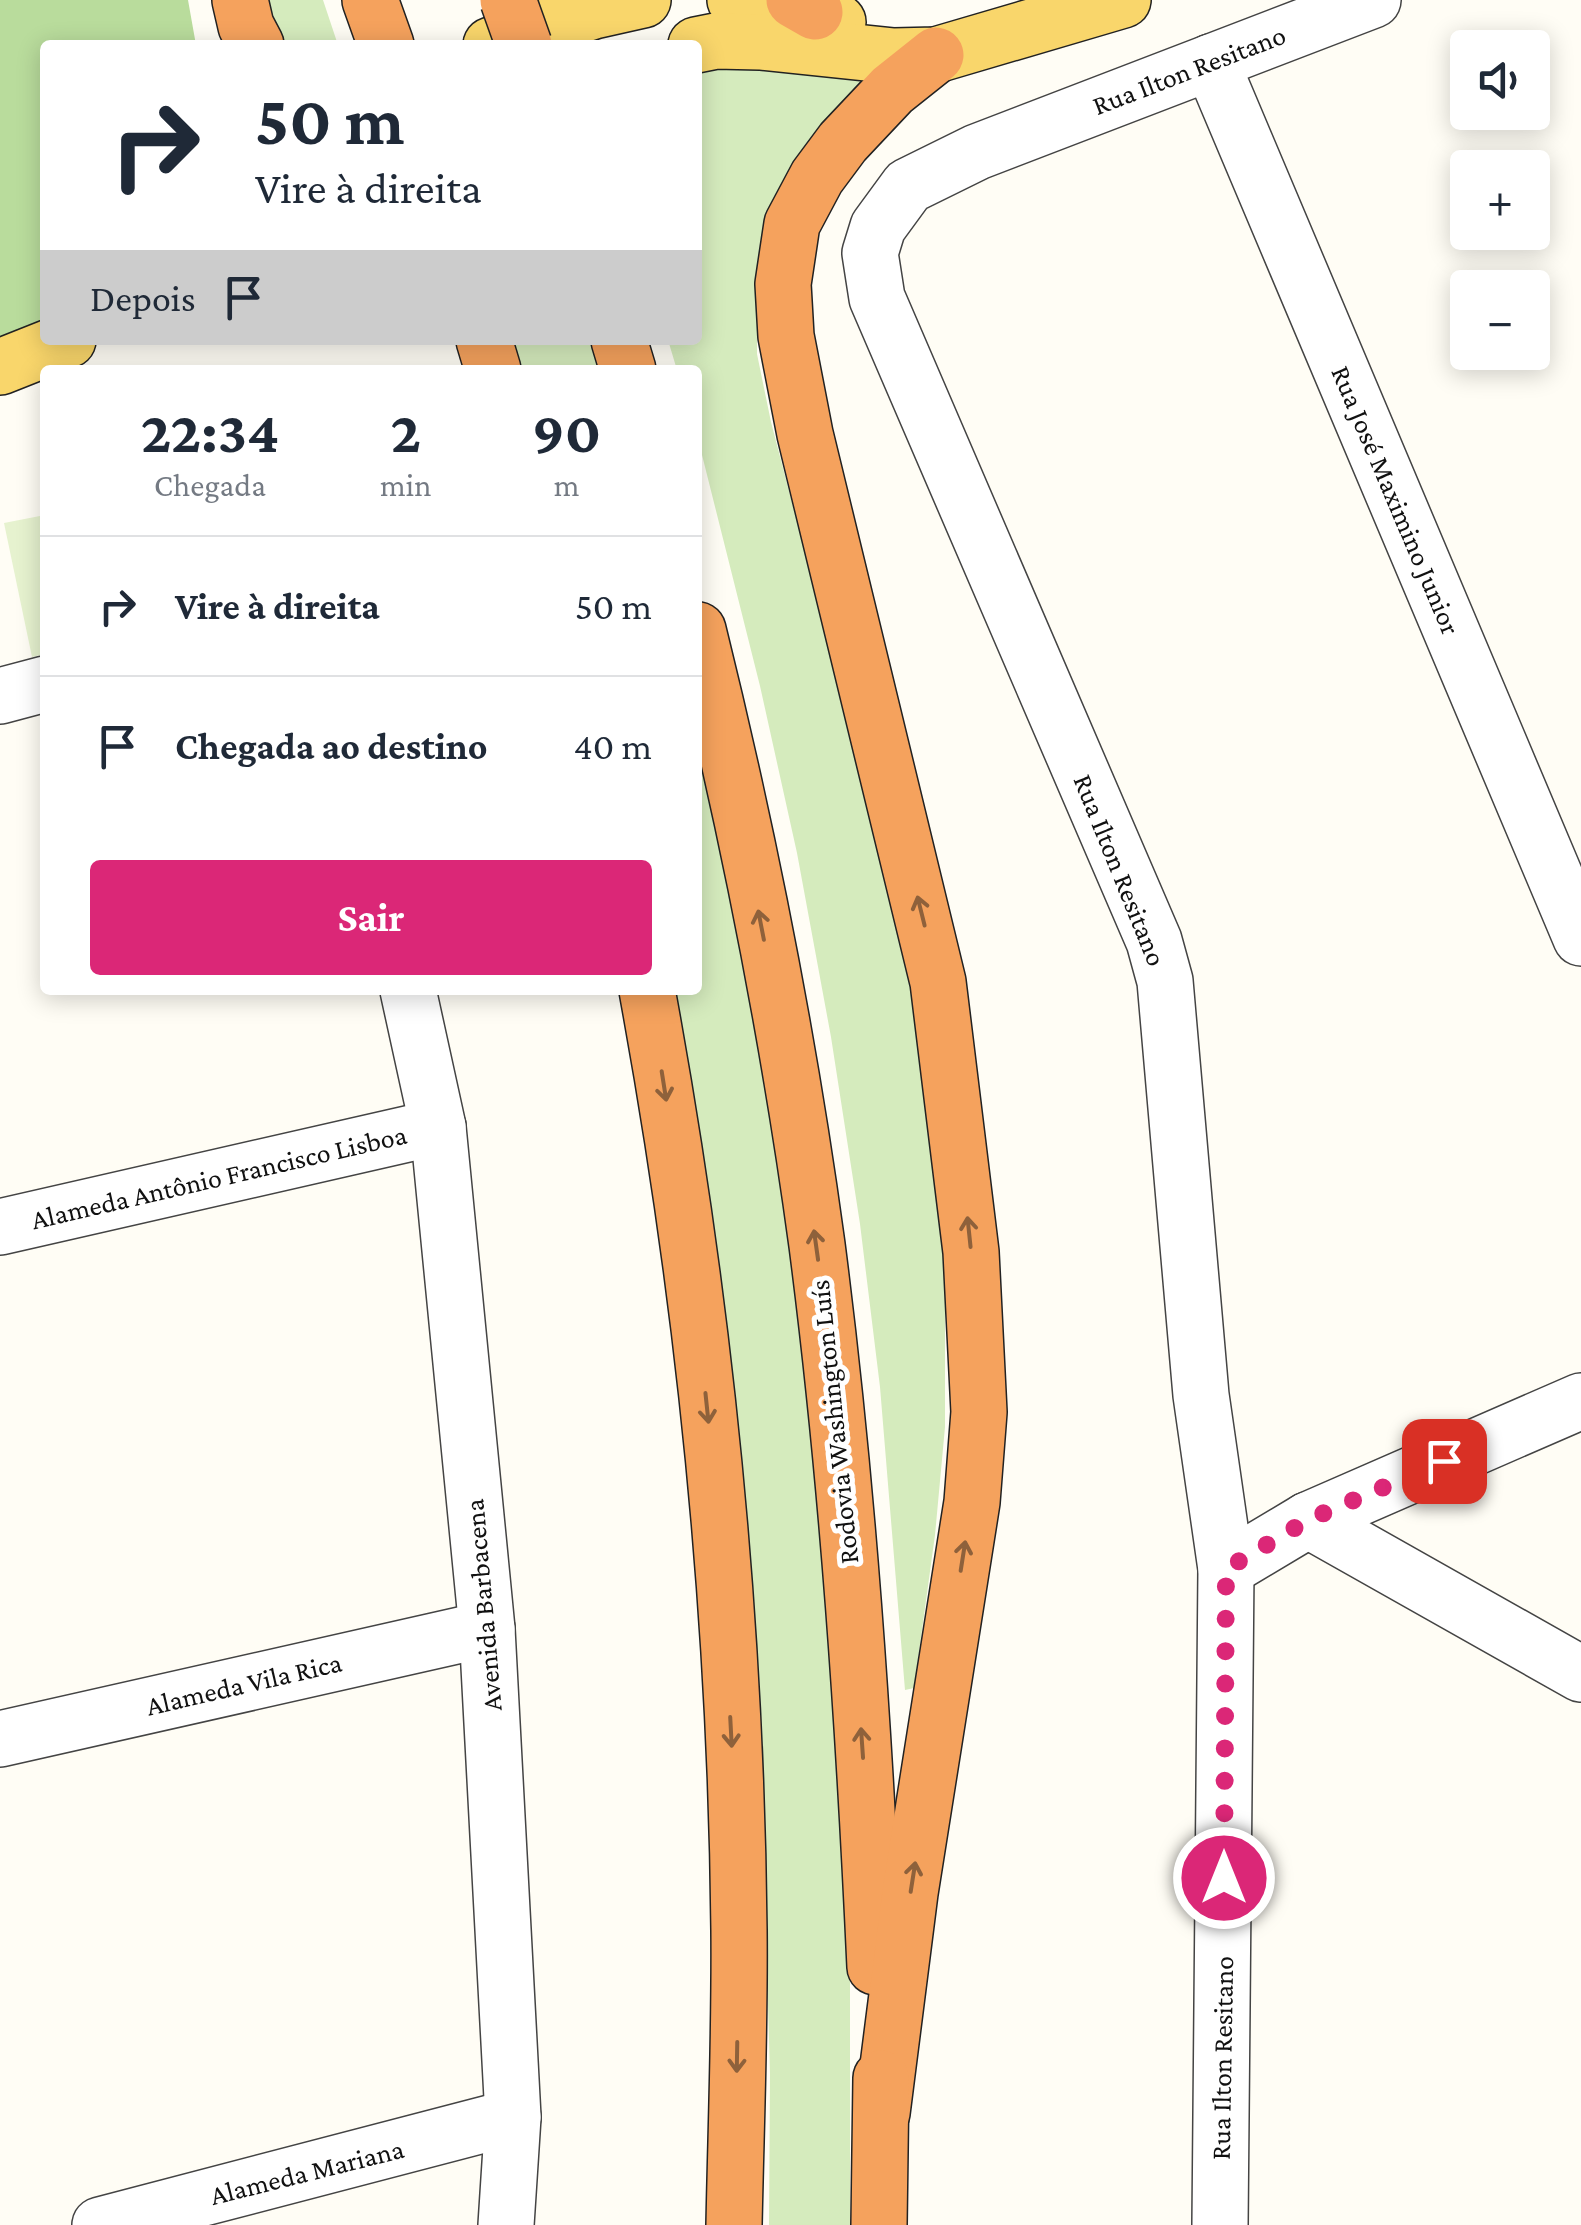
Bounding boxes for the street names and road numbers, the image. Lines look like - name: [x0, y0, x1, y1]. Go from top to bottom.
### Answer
- street label: Rua Ilton Resitano: [1088, 19, 1290, 121]
- street label: Rua José Maximino Junior: [1325, 361, 1467, 639]
- street label: Rua Ilton Resitano: [1067, 770, 1173, 970]
- street label: Alameda Antônio Francisco Lisboa: [28, 1119, 410, 1235]
- street label: Rodovia Washington Luís: [804, 1278, 864, 1566]
- street label: Avenida Barbacena: [458, 1498, 508, 1712]
- street label: Alameda Vila Rica: [143, 1646, 345, 1722]
- street label: Rua Ilton Resitano: [1205, 1956, 1239, 2160]
- street label: Alameda Mariana: [207, 2133, 407, 2211]

